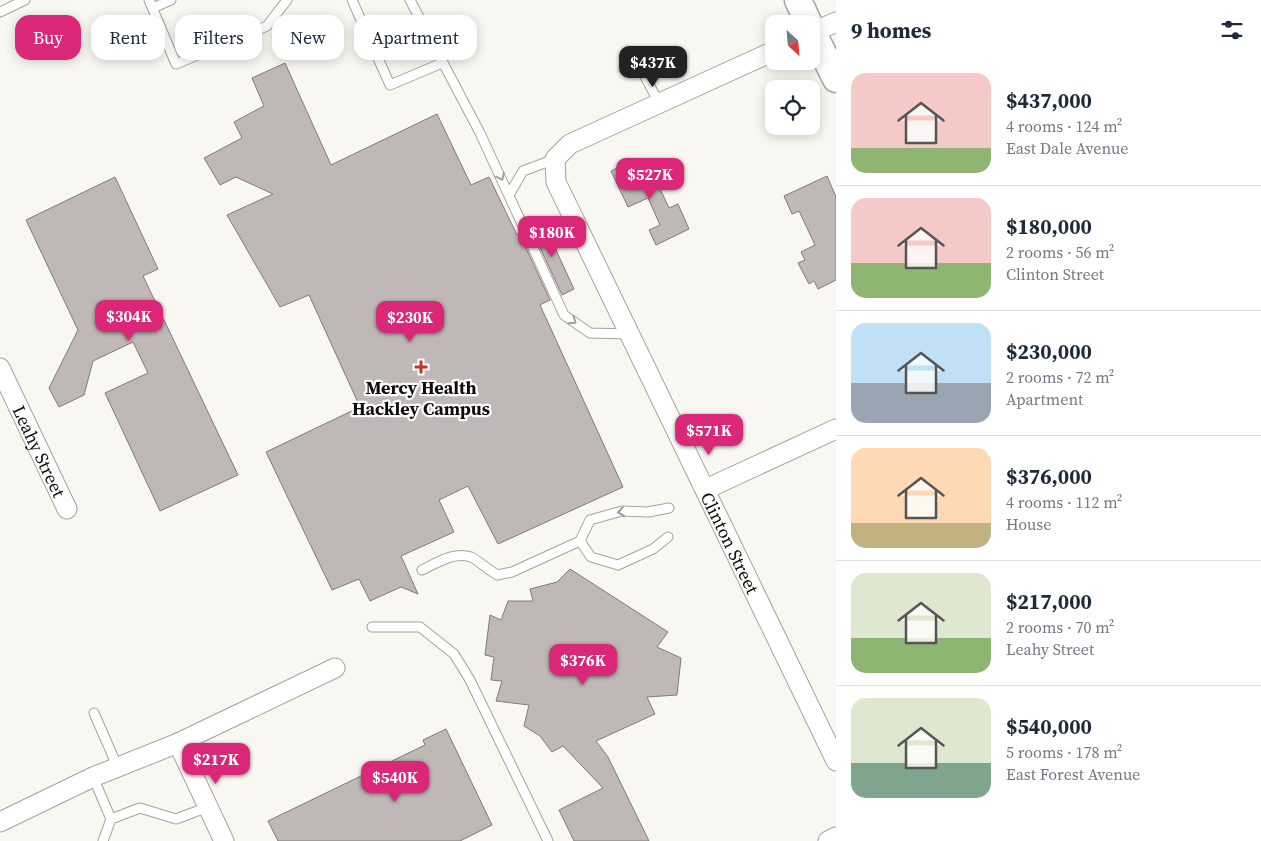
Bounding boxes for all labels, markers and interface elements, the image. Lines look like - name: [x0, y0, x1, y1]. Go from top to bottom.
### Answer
- chip: Buy: [15, 15, 81, 60]
- chip: Rent: [91, 15, 165, 60]
- chip: Filters: [175, 15, 262, 60]
- chip: New: [272, 15, 344, 60]
- chip: Apartment: [354, 15, 477, 60]
- north arrow: [765, 15, 820, 70]
- map controls: [765, 15, 820, 135]
- text: 9 homes: [851, 16, 931, 45]
- icon: filters: [1218, 16, 1246, 44]
- pin: $437K: [618, 46, 688, 88]
- text: $437K: [630, 51, 676, 73]
- button: locate: [765, 80, 820, 135]
- text: $437,000: [1006, 86, 1092, 115]
- icon: home: [891, 93, 951, 153]
- text: 4 rooms · 124 m²: [1006, 115, 1122, 137]
- text: East Dale Avenue: [1006, 137, 1128, 159]
- pin: $527K: [615, 158, 685, 200]
- text: $527K: [627, 163, 673, 185]
- one-way arrow: [494, 172, 505, 181]
- text: $180,000: [1006, 212, 1092, 241]
- pin: $180K: [517, 216, 587, 258]
- icon: home: [891, 218, 951, 278]
- text: $180K: [529, 221, 575, 243]
- text: 2 rooms · 56 m²: [1006, 241, 1114, 263]
- text: Clinton Street: [1006, 263, 1104, 285]
- pin: $304K: [94, 300, 164, 342]
- pin: $230K: [375, 300, 445, 343]
- text: $304K: [106, 305, 152, 327]
- text: $230K: [387, 306, 433, 328]
- one-way arrow: [567, 315, 577, 324]
- text: $230,000: [1006, 337, 1092, 366]
- icon: home: [891, 343, 951, 403]
- marker: Mercy Health Hackley Campus: [414, 360, 428, 374]
- text: 2 rooms · 72 m²: [1006, 366, 1114, 388]
- place label: Mercy Health Hackley Campus: [352, 375, 490, 421]
- text: Apartment: [1006, 388, 1083, 410]
- street label: Leahy Street: [7, 401, 72, 501]
- pin: $571K: [674, 414, 744, 456]
- text: $571K: [686, 419, 732, 441]
- text: $376,000: [1006, 462, 1092, 491]
- icon: home: [891, 468, 951, 528]
- street label: Clinton Street: [695, 487, 766, 598]
- text: 4 rooms · 112 m²: [1006, 491, 1122, 513]
- one-way arrow: [616, 507, 625, 517]
- text: House: [1006, 513, 1051, 535]
- text: $217,000: [1006, 587, 1092, 616]
- icon: home: [891, 593, 951, 653]
- text: 2 rooms · 70 m²: [1006, 616, 1114, 638]
- text: Leahy Street: [1006, 638, 1094, 660]
- pin: $376K: [548, 644, 618, 686]
- text: $376K: [560, 649, 606, 671]
- text: $540,000: [1006, 712, 1092, 741]
- icon: home: [891, 718, 951, 778]
- text: 5 rooms · 178 m²: [1006, 741, 1122, 763]
- pin: $217K: [181, 742, 251, 785]
- text: $217K: [193, 748, 239, 770]
- pin: $540K: [360, 760, 430, 803]
- text: East Forest Avenue: [1006, 763, 1140, 785]
- text: $540K: [372, 766, 418, 788]

